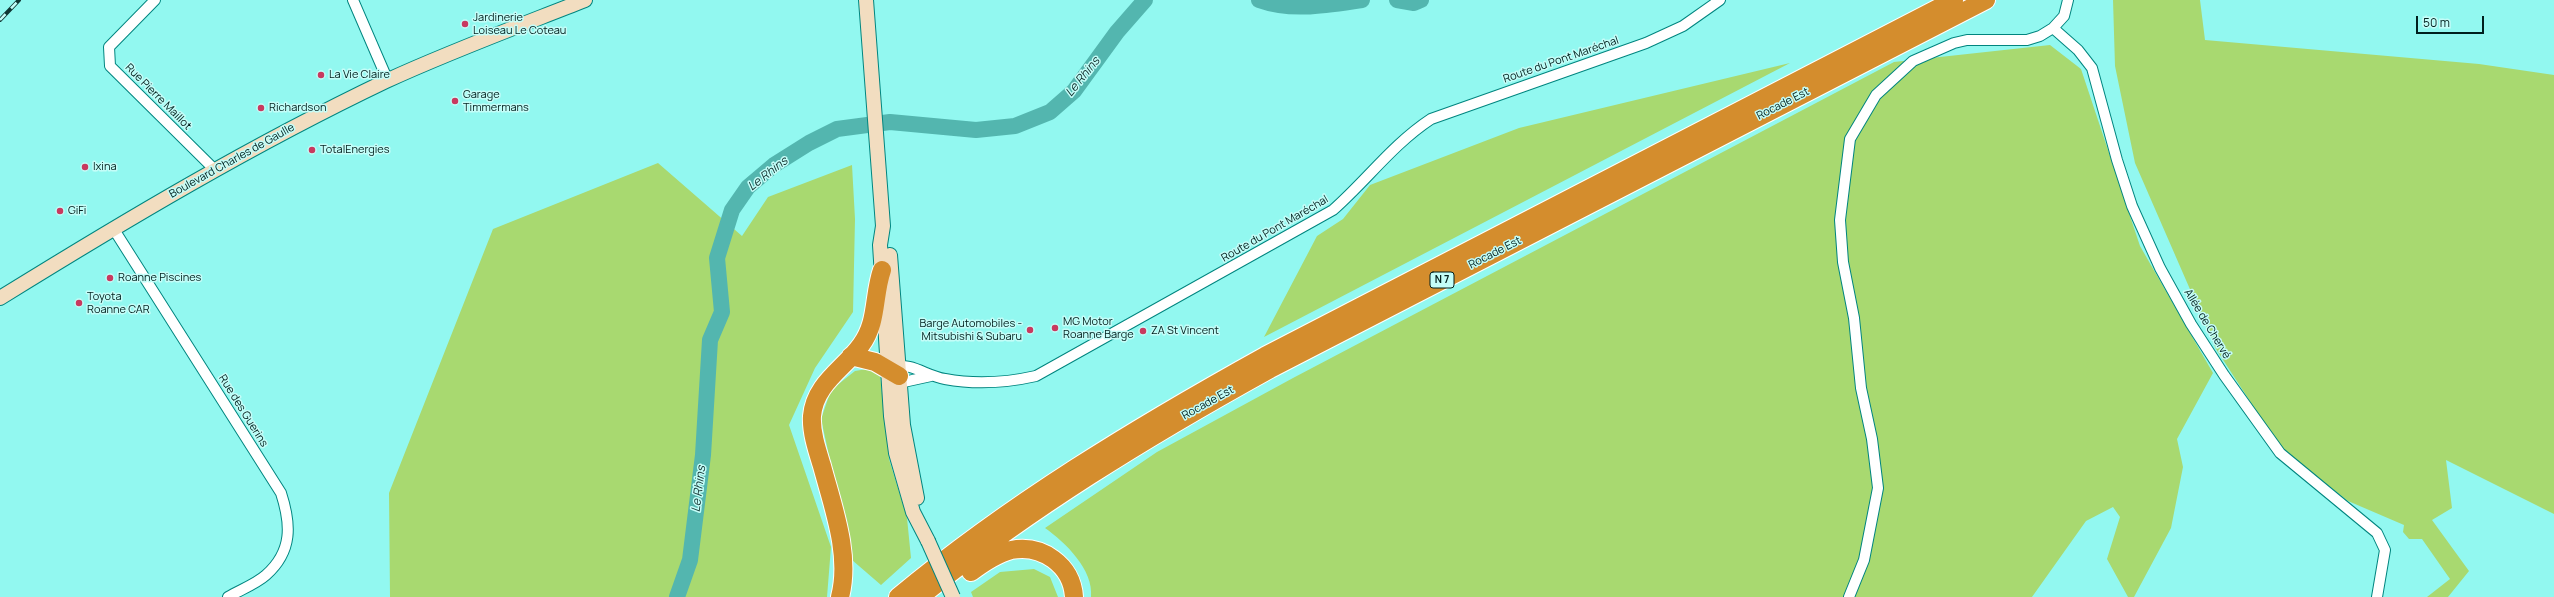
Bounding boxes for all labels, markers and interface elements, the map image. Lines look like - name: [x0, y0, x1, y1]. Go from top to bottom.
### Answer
- scale bar: [2418, 8, 2486, 34]
- place label: Jardinerie Loiseau Le Coteau: [473, 11, 566, 37]
- text: 50 m: [2423, 14, 2450, 31]
- marker: Jardinerie Loiseau Le Coteau: [460, 19, 470, 29]
- street label: Route du Pont Maréchal: [1501, 34, 1621, 86]
- water label: Le Rhins: [1063, 54, 1103, 100]
- street label: Rue Pierre Maillot: [122, 61, 194, 133]
- place label: La Vie Claire: [329, 68, 390, 82]
- marker: La Vie Claire: [316, 70, 326, 80]
- street label: Rocade Est: [1755, 85, 1811, 123]
- place label: Garage Timmermans: [463, 88, 529, 114]
- marker: Garage Timmermans: [450, 96, 460, 106]
- place label: Richardson: [269, 101, 326, 115]
- marker: Richardson: [256, 103, 266, 113]
- street label: Boulevard Charles de Gaulle: [167, 121, 297, 201]
- place label: TotalEnergies: [320, 143, 389, 157]
- marker: TotalEnergies: [307, 145, 317, 155]
- water label: Le Rhins: [745, 154, 791, 194]
- place label: Ixina: [93, 160, 117, 174]
- marker: Ixina: [80, 162, 90, 172]
- street label: Route du Pont Maréchal: [1219, 193, 1331, 265]
- place label: GiFi: [68, 204, 86, 218]
- marker: GiFi: [55, 206, 65, 216]
- street label: Rocade Est: [1467, 234, 1523, 272]
- place label: Roanne Piscines: [118, 271, 201, 285]
- road number: N 7: [1430, 272, 1454, 288]
- marker: Roanne Piscines: [105, 273, 115, 283]
- street label: Allée de Chervé: [2181, 287, 2233, 361]
- place label: Toyota Roanne CAR: [87, 290, 150, 316]
- marker: Toyota Roanne CAR: [74, 298, 84, 308]
- place label: MG Motor Roanne Barge: [1063, 315, 1134, 341]
- place label: Barge Automobiles - Mitsubishi & Subaru: [920, 317, 1022, 343]
- marker: MG Motor Roanne Barge: [1050, 323, 1060, 333]
- place label: ZA St Vincent: [1151, 324, 1219, 338]
- marker: Barge Automobiles - Mitsubishi & Subaru: [1025, 325, 1035, 335]
- marker: ZA St Vincent: [1138, 326, 1148, 336]
- street label: Rue des Guerins: [216, 372, 270, 450]
- street label: Rocade Est: [1180, 383, 1236, 423]
- water label: Le Rhins: [689, 465, 709, 513]

